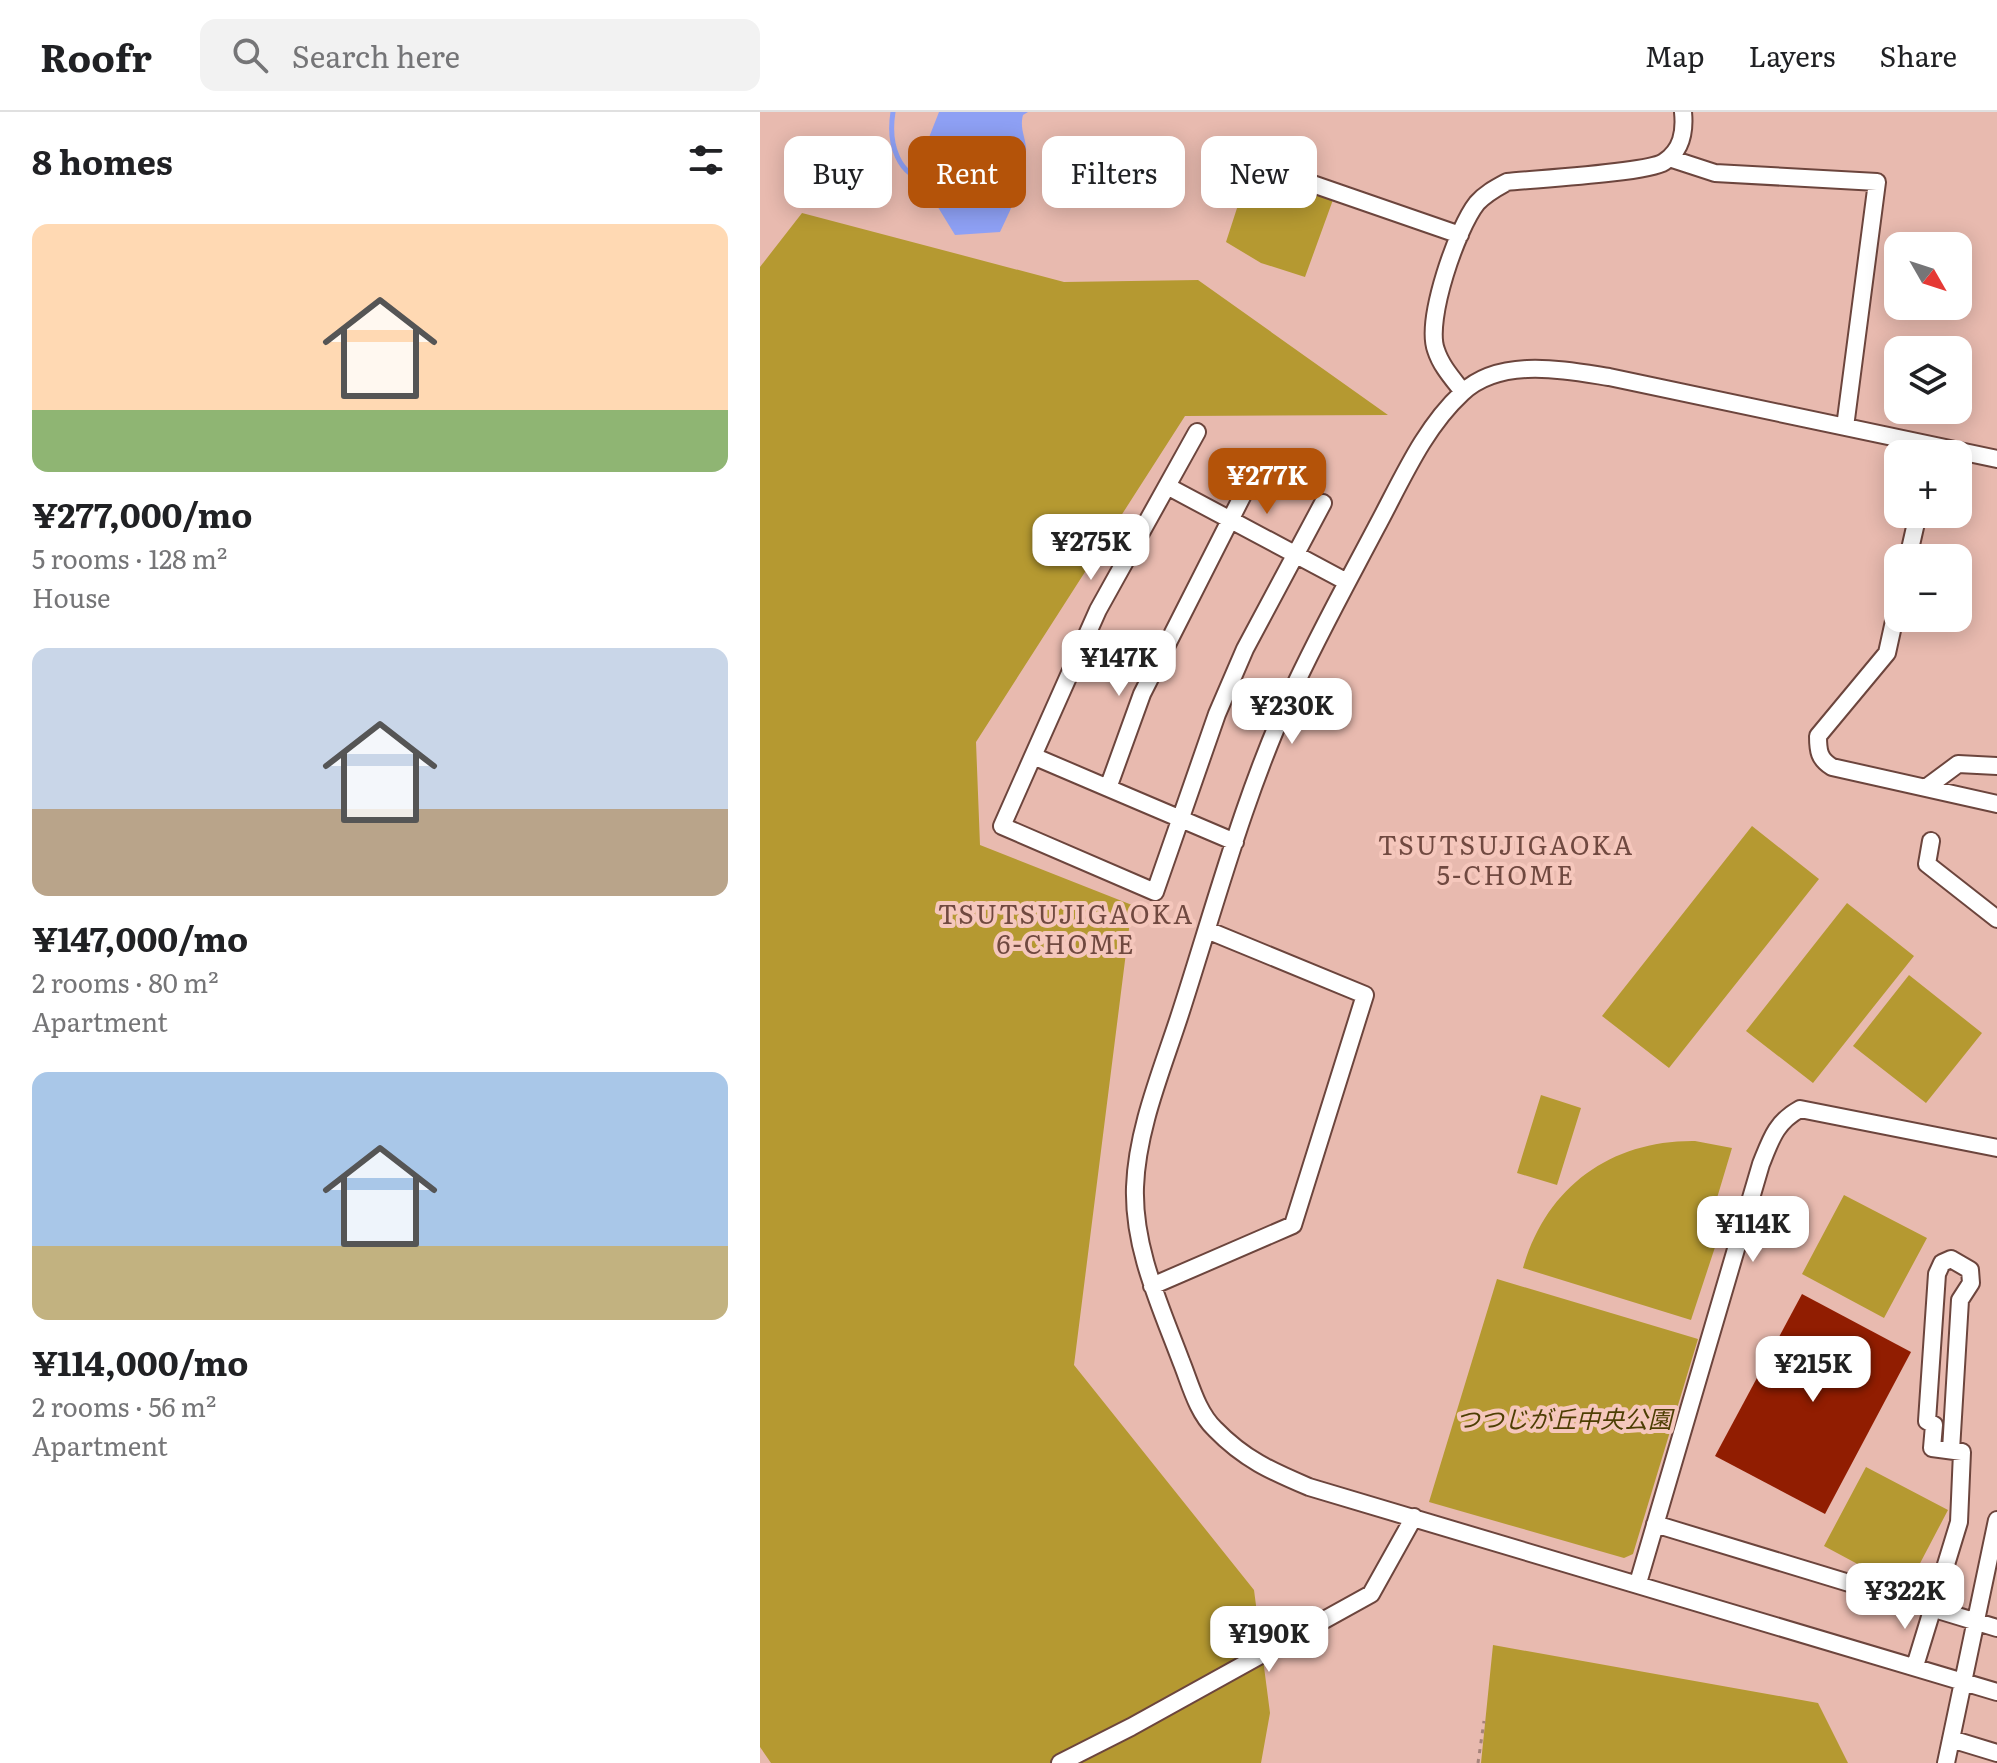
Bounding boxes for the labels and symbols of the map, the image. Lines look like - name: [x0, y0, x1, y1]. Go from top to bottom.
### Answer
- north arrow: [1884, 232, 1972, 320]
- pin: ¥277K: [1211, 448, 1323, 516]
- pin: ¥275K: [1035, 514, 1147, 582]
- pin: ¥147K: [1063, 630, 1175, 698]
- pin: ¥230K: [1236, 678, 1348, 746]
- district label: TSUTSUJIGAOKA 5-CHOME: [1378, 824, 1634, 893]
- district label: TSUTSUJIGAOKA 6-CHOME: [938, 893, 1194, 962]
- pin: ¥114K: [1697, 1196, 1809, 1264]
- pin: ¥215K: [1757, 1336, 1869, 1404]
- park label: つつじが丘中央公園: [1456, 1400, 1675, 1435]
- pin: ¥322K: [1849, 1563, 1961, 1631]
- pin: ¥190K: [1213, 1606, 1325, 1674]

